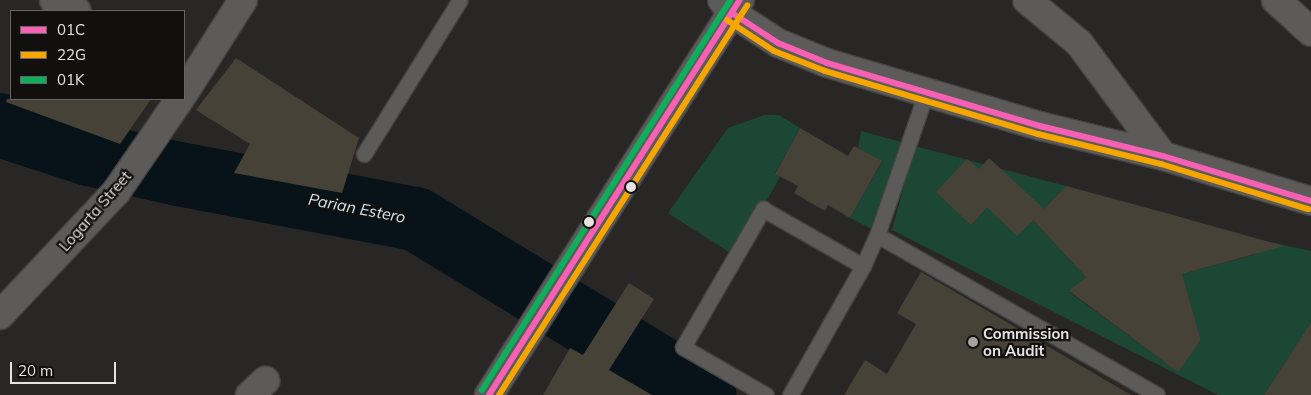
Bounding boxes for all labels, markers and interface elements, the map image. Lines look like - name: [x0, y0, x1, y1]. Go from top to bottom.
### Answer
- legend: [10, 10, 185, 100]
- text: 01C: [57, 20, 85, 39]
- text: 22G: [57, 45, 86, 64]
- text: 01K: [57, 70, 85, 89]
- street label: Logarta Street: [55, 167, 135, 255]
- unlabelled marker: [626, 182, 636, 192]
- water label: Parian Estero: [307, 189, 407, 227]
- unlabelled marker: [584, 217, 594, 227]
- place label: Commission on Audit: [983, 324, 1069, 359]
- marker: Commission on Audit: [967, 336, 979, 348]
- scale bar: [12, 352, 119, 384]
- text: 20 m: [18, 361, 53, 380]

